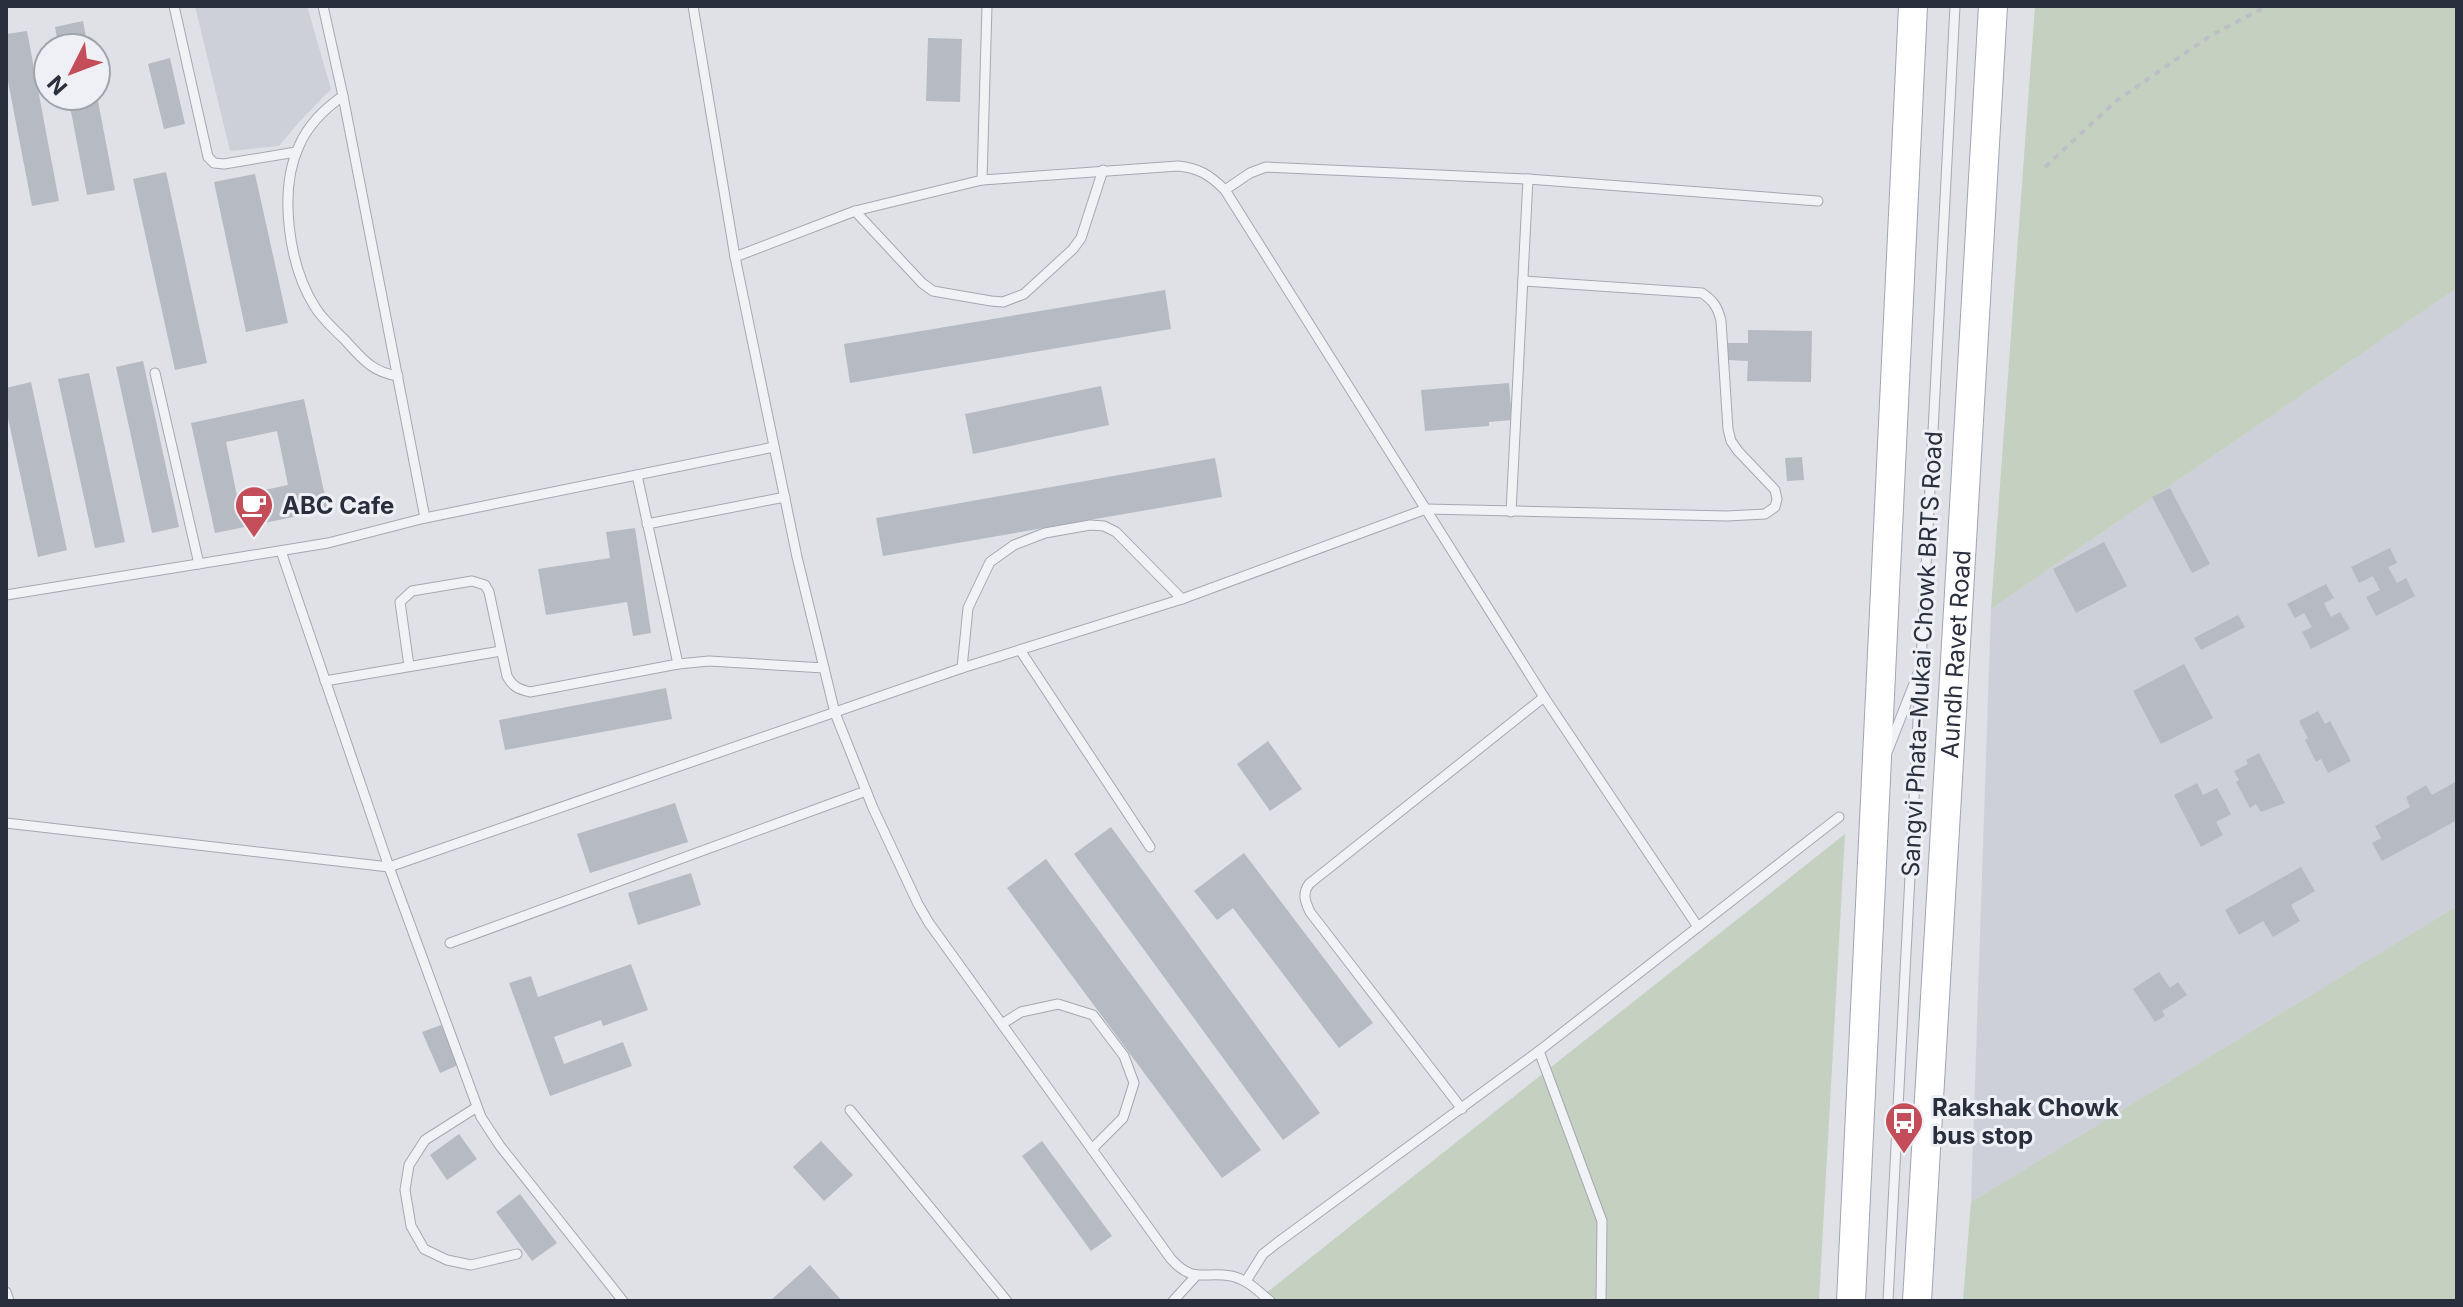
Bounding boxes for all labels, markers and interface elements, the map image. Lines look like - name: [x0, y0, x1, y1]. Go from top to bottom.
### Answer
- north arrow: [32, 32, 112, 112]
- text: N: [42, 70, 72, 100]
- street label: Sangvi Phata-Mukai Chowk BRTS Road: [1896, 430, 1948, 878]
- cafe icon: ABC Cafe: [233, 484, 275, 539]
- place label: ABC Cafe: [282, 491, 394, 520]
- street label: Aundh Ravet Road: [1935, 549, 1976, 759]
- place label: Rakshak Chowk bus stop: [1932, 1093, 2119, 1150]
- bus stop icon: Rakshak Chowk bus stop: [1883, 1100, 1925, 1155]

